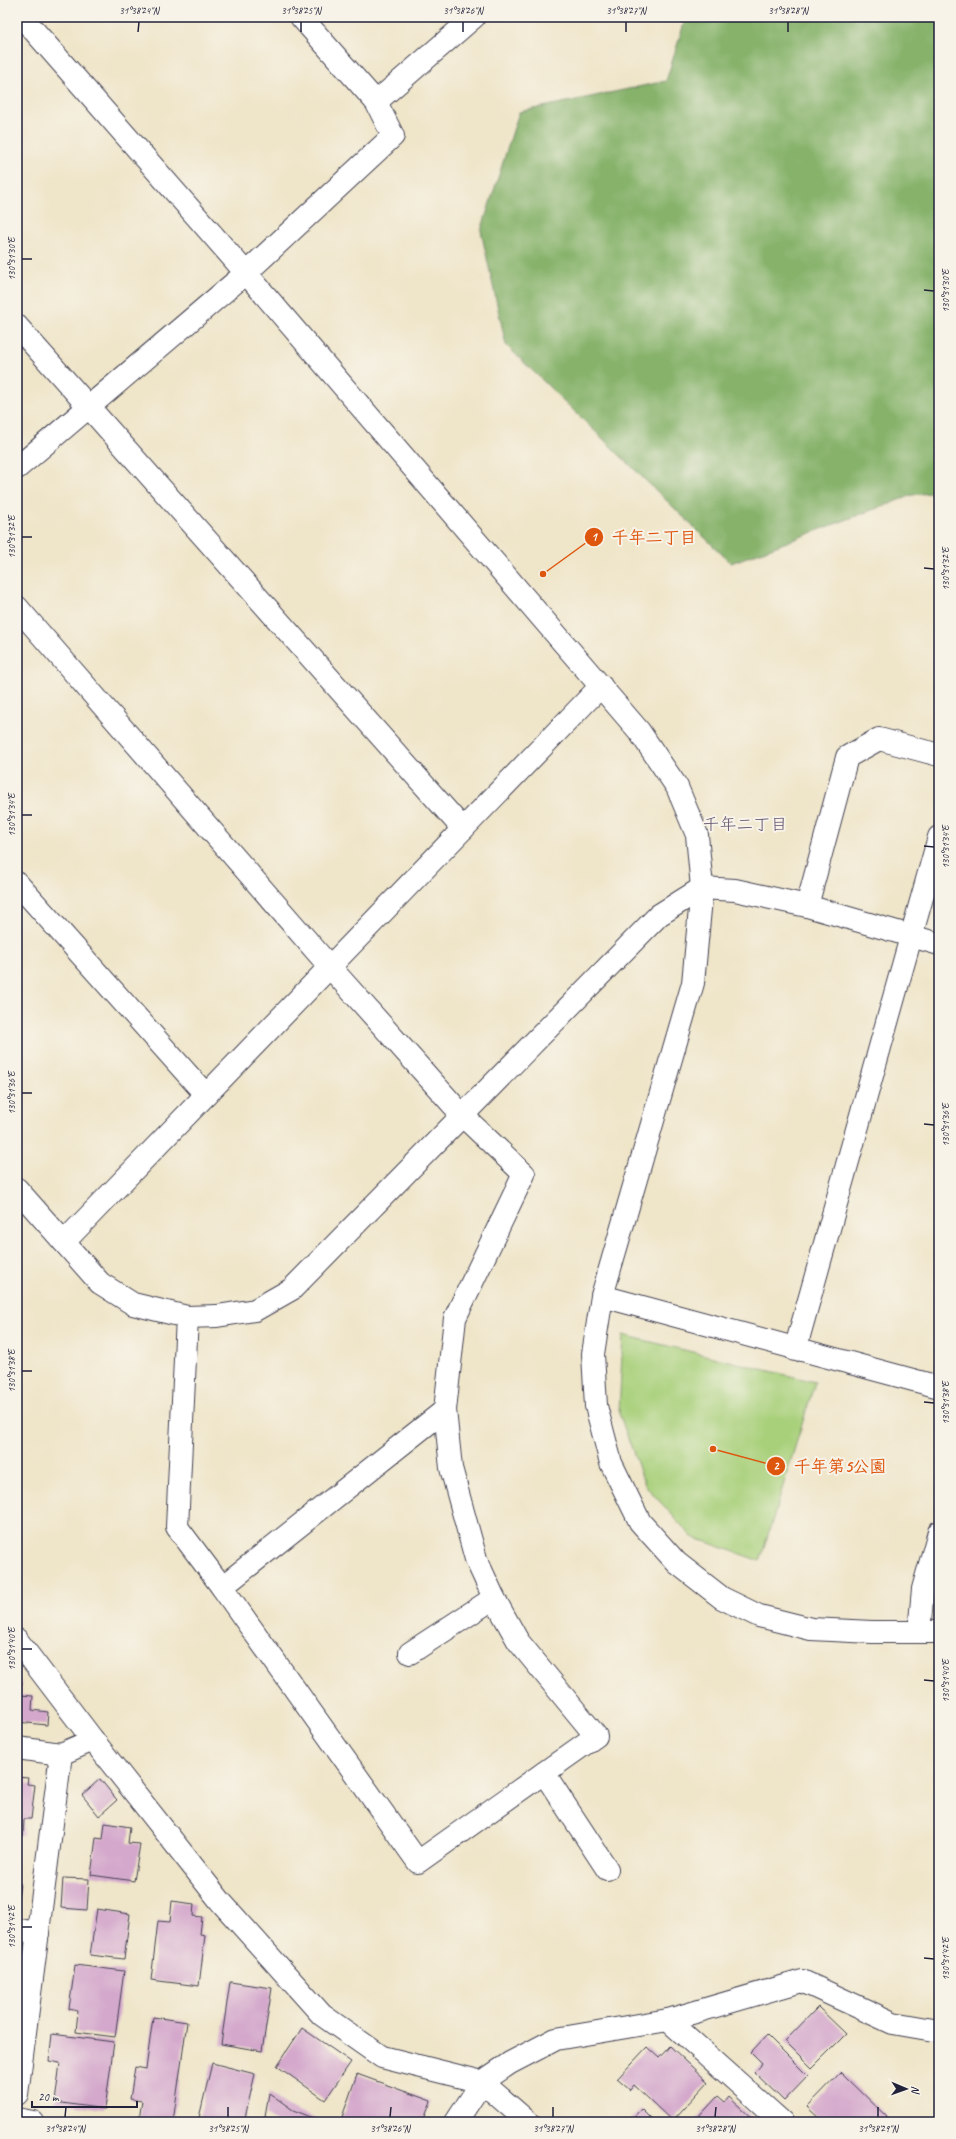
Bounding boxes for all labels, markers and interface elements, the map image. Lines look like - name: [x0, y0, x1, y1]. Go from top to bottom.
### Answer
- text: 31°38'24"N: [119, 4, 161, 17]
- text: 31°38'25"N: [281, 4, 323, 17]
- text: 31°38'26"N: [443, 4, 485, 17]
- text: 31°38'27"N: [606, 4, 648, 17]
- text: 31°38'28"N: [768, 4, 810, 17]
- text: 130°31'30"E: [5, 236, 18, 281]
- text: 130°31'30"E: [939, 268, 952, 313]
- text: 130°31'32"E: [5, 514, 18, 559]
- callout: 千年二丁目: [584, 522, 705, 551]
- text: 千年二丁目: [612, 527, 697, 548]
- text: 1: [591, 529, 598, 545]
- text: 130°31'32"E: [939, 546, 952, 591]
- text: 130°31'34"E: [5, 792, 18, 837]
- district label: 千年二丁目: [703, 814, 788, 835]
- text: 130°31'34"E: [939, 824, 952, 869]
- text: 130°31'36"E: [5, 1070, 18, 1115]
- text: 130°31'36"E: [939, 1102, 952, 1147]
- text: 130°31'38"E: [5, 1348, 18, 1393]
- text: 130°31'38"E: [939, 1380, 952, 1425]
- callout: 千年第5公園: [766, 1452, 894, 1481]
- text: 千年第5公園: [794, 1456, 886, 1477]
- text: 2: [773, 1458, 780, 1474]
- text: 130°31'40"E: [5, 1626, 18, 1671]
- text: 130°31'40"E: [939, 1658, 952, 1703]
- text: 130°31'42"E: [5, 1904, 18, 1949]
- text: 130°31'42"E: [939, 1936, 952, 1981]
- north arrow: [886, 2069, 926, 2109]
- scale bar: [32, 2083, 137, 2109]
- text: N: [909, 2086, 923, 2095]
- text: 20 m: [38, 2089, 60, 2105]
- text: 31°38'24"N: [45, 2122, 87, 2135]
- text: 31°38'25"N: [208, 2122, 250, 2135]
- text: 31°38'26"N: [370, 2122, 412, 2135]
- text: 31°38'27"N: [533, 2122, 575, 2135]
- text: 31°38'28"N: [695, 2122, 737, 2135]
- text: 31°38'29"N: [858, 2122, 900, 2135]

